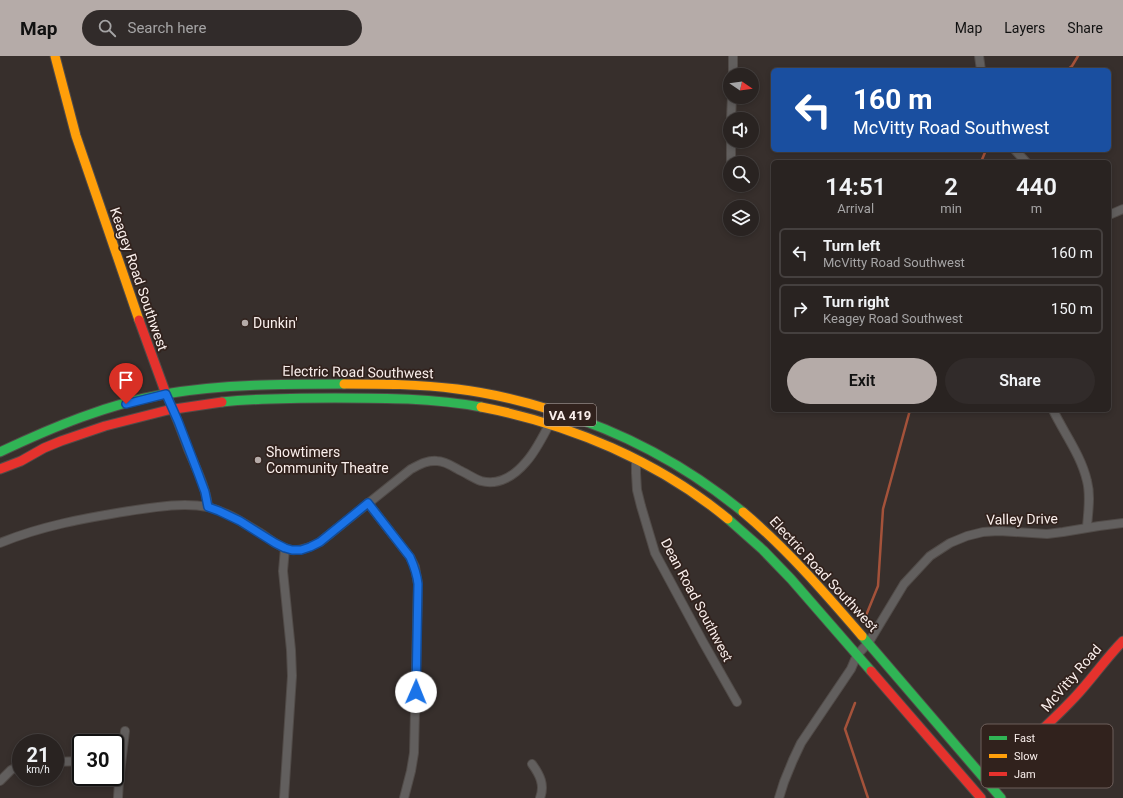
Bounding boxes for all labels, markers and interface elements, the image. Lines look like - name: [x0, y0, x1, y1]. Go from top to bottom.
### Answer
- search box: [82, 10, 362, 46]
- text: Map: [20, 17, 58, 40]
- icon: search: [96, 17, 118, 39]
- text: Search here: [128, 19, 206, 37]
- text: Map: [955, 20, 982, 36]
- text: Layers: [1004, 20, 1045, 36]
- text: Share: [1067, 20, 1103, 36]
- north arrow: [723, 68, 759, 104]
- map controls: [723, 68, 759, 236]
- text: 160 m: [853, 83, 932, 116]
- icon: left: [787, 84, 839, 136]
- button: sound: [723, 112, 759, 148]
- text: McVitty Road Southwest: [853, 117, 1049, 138]
- button: search: [723, 156, 759, 192]
- text: 14:51: [825, 173, 886, 201]
- text: 2: [944, 173, 958, 201]
- text: 440: [1016, 173, 1057, 201]
- button: layers: [723, 200, 759, 236]
- text: Arrival: [837, 201, 874, 216]
- text: min: [940, 201, 962, 216]
- text: m: [1031, 201, 1042, 216]
- street label: Keagey Road Southwest: [107, 205, 171, 353]
- text: Turn left: [823, 237, 880, 255]
- icon: left: [789, 242, 811, 264]
- text: 160 m: [1051, 244, 1093, 262]
- text: McVitty Road Southwest: [823, 255, 965, 270]
- text: Turn right: [823, 293, 889, 311]
- icon: right: [789, 298, 811, 320]
- text: 150 m: [1051, 300, 1093, 318]
- text: Keagey Road Southwest: [823, 311, 963, 326]
- place label: Dunkin': [253, 315, 298, 331]
- marker: Dunkin': [240, 318, 250, 328]
- button: Exit: [787, 358, 937, 404]
- button: Share: [945, 358, 1095, 404]
- pin: [109, 363, 143, 404]
- street label: Electric Road Southwest: [282, 363, 434, 381]
- icon: arrive: [115, 369, 137, 391]
- road number: VA 419: [544, 404, 596, 426]
- place label: Showtimers Community Theatre: [266, 444, 389, 476]
- marker: Showtimers Community Theatre: [253, 455, 263, 465]
- street label: Valley Drive: [986, 510, 1058, 528]
- street label: Electric Road Southwest: [767, 513, 882, 635]
- street label: Dean Road Southwest: [658, 536, 736, 665]
- street label: McVitty Road: [1038, 641, 1104, 715]
- position arrow: [395, 671, 437, 713]
- legend: [981, 724, 1113, 788]
- text: Fast: [1014, 732, 1036, 745]
- speed limit sign: 30: [72, 734, 124, 786]
- text: 21: [27, 743, 49, 767]
- text: Slow: [1014, 750, 1038, 763]
- text: km/h: [26, 764, 50, 775]
- text: Jam: [1014, 768, 1036, 781]

